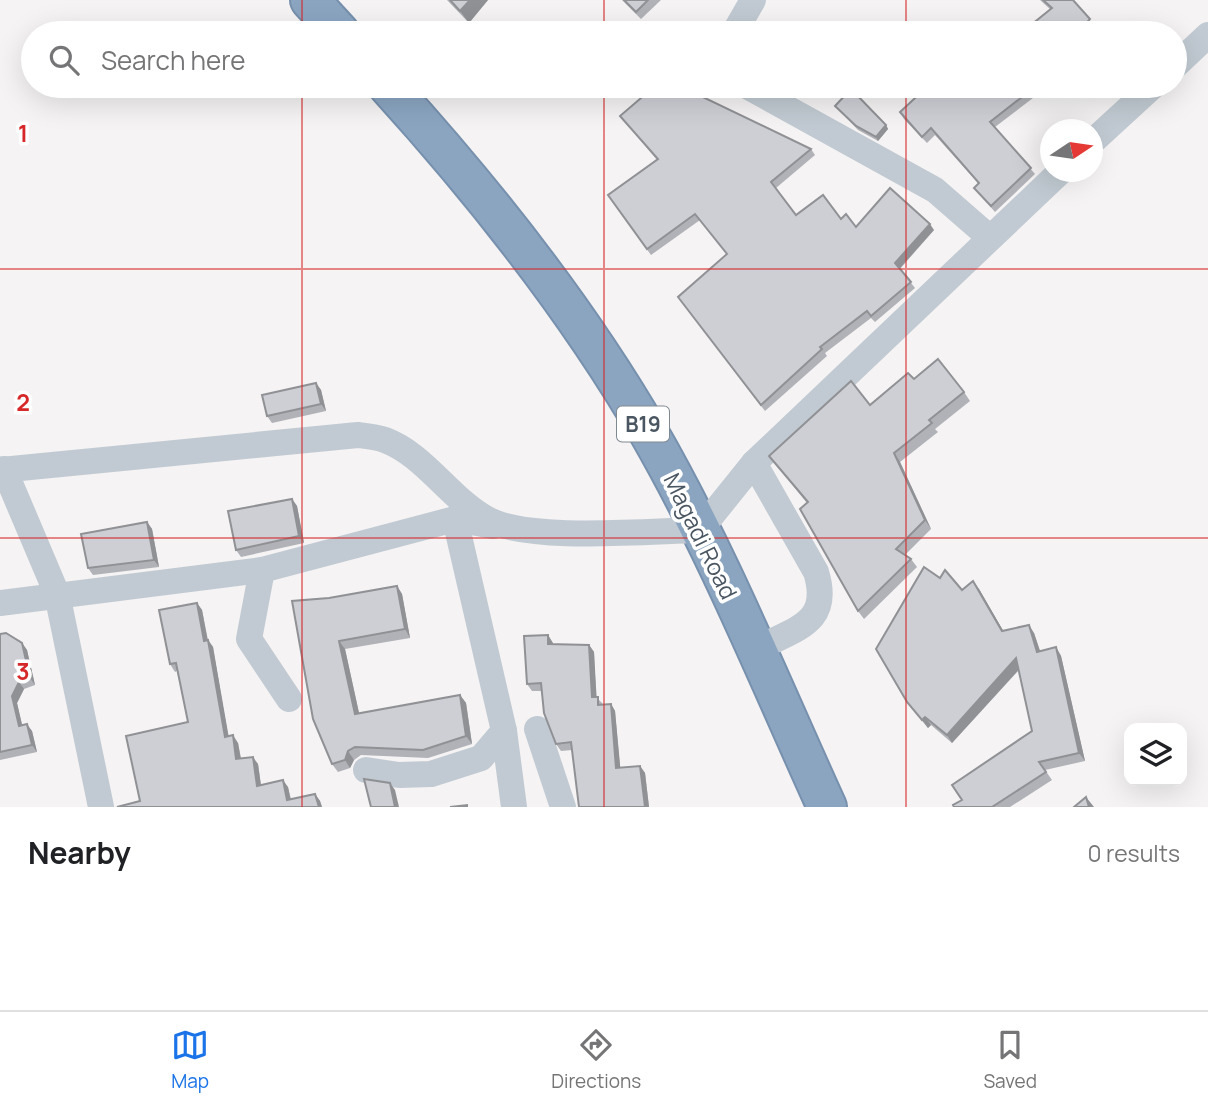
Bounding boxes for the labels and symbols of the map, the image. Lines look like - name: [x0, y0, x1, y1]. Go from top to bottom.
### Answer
- text: 1: [18, 117, 28, 149]
- north arrow: [1040, 119, 1103, 182]
- text: 2: [16, 386, 30, 418]
- road number: B19: [617, 406, 669, 442]
- street label: Magadi Road: [657, 468, 745, 604]
- text: 3: [16, 655, 30, 687]

